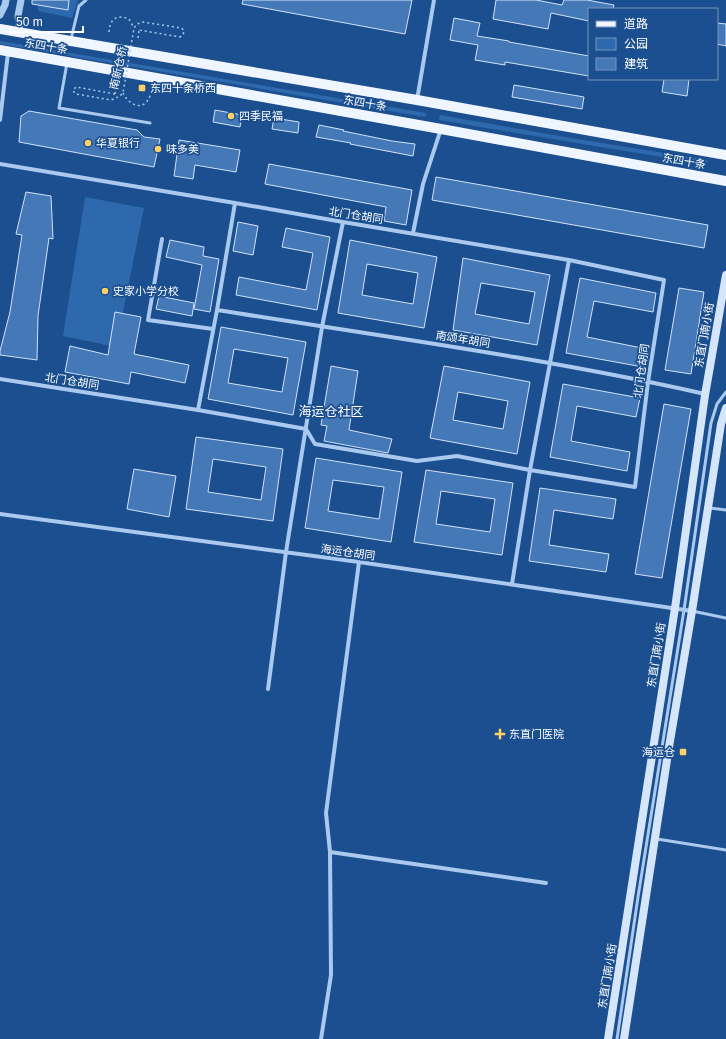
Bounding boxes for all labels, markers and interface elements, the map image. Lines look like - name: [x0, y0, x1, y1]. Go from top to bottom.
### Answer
- scale bar: [10, 8, 83, 34]
- legend: [588, 8, 718, 80]
- text: 50 m: [16, 15, 43, 29]
- text: 道路: [624, 17, 648, 31]
- street label: 东四十条: [23, 36, 69, 56]
- text: 公园: [624, 37, 648, 51]
- street label: 南新仓桥: [108, 45, 128, 91]
- text: 建筑: [624, 57, 648, 71]
- place label: 东四十条桥西: [150, 82, 216, 94]
- marker: 东四十条桥西: [137, 83, 147, 93]
- street label: 东四十条: [342, 93, 388, 113]
- place label: 四季民福: [239, 110, 283, 122]
- marker: 四季民福: [226, 111, 236, 121]
- place label: 华夏银行: [96, 137, 140, 149]
- marker: 华夏银行: [83, 138, 93, 148]
- place label: 味多美: [166, 143, 199, 155]
- marker: 味多美: [153, 144, 163, 154]
- street label: 东四十条: [661, 151, 707, 171]
- street label: 北门仓胡同: [328, 205, 384, 225]
- place label: 史家小学分校: [113, 285, 179, 297]
- marker: 史家小学分校: [100, 286, 110, 296]
- street label: 东直门南小街: [692, 301, 716, 369]
- street label: 南颂年胡同: [435, 329, 491, 349]
- street label: 北门仓胡同: [631, 343, 651, 399]
- street label: 北门仓胡同: [44, 371, 100, 391]
- district label: 海运仓社区: [298, 404, 364, 419]
- street label: 海运仓胡同: [320, 542, 376, 562]
- street label: 东直门南小街: [645, 621, 667, 689]
- marker: 东直门医院: [494, 728, 506, 740]
- place label: 东直门医院: [509, 728, 564, 740]
- place label: 海运仓: [642, 746, 675, 758]
- marker: 海运仓: [678, 747, 688, 757]
- street label: 东直门南小街: [596, 942, 618, 1010]

